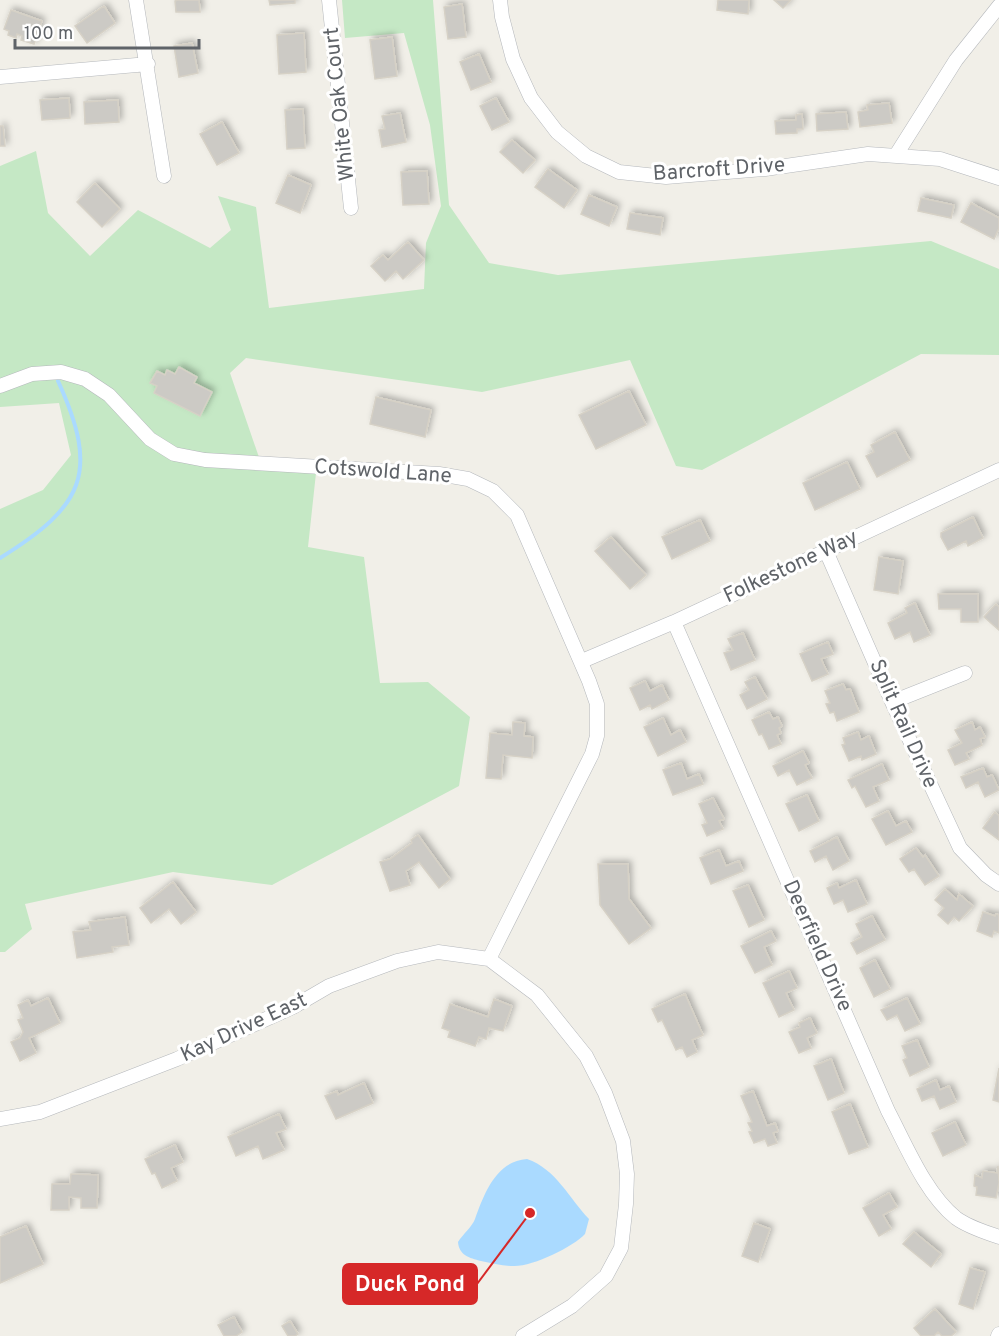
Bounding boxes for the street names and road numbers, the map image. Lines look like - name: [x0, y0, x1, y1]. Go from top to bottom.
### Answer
- street label: White Oak Court: [318, 26, 362, 182]
- street label: Barcroft Drive: [652, 152, 786, 188]
- street label: Cotswold Lane: [313, 454, 453, 490]
- street label: Folkestone Way: [720, 524, 862, 610]
- street label: Split Rail Drive: [863, 655, 943, 793]
- street label: Deerfield Drive: [776, 876, 858, 1016]
- street label: Kay Drive East: [176, 987, 312, 1069]

